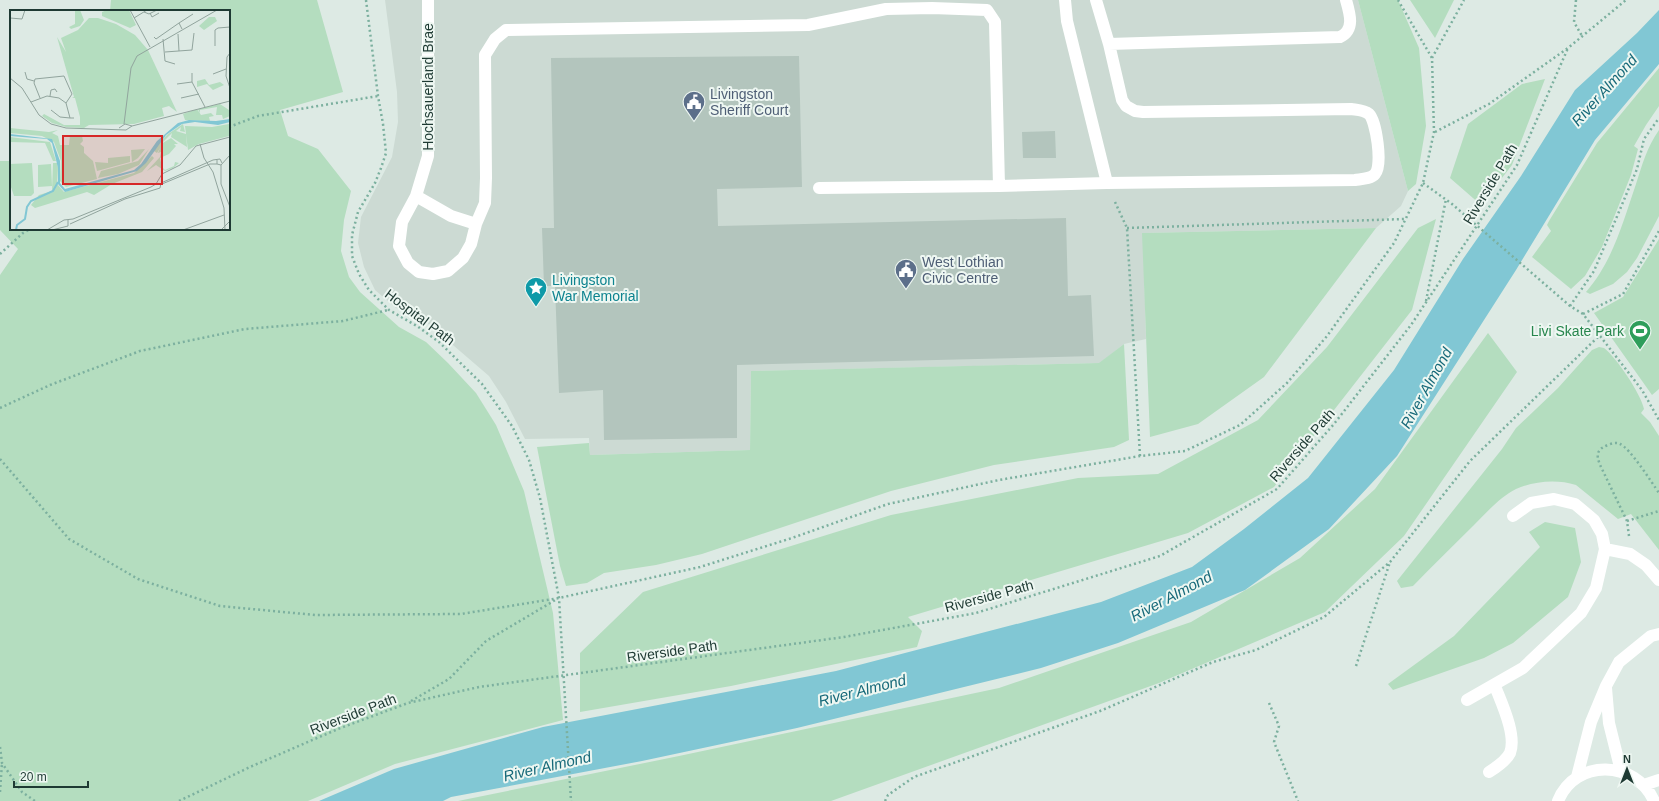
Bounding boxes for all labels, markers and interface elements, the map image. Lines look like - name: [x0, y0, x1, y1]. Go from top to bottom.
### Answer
- inset map: [10, 10, 230, 230]
- street label: Hochsauerland Brae: [420, 23, 436, 151]
- water label: River Almond: [1568, 51, 1641, 129]
- place label: Livingston Sheriff Court: [710, 86, 788, 118]
- public building icon: Livingston Sheriff Court: [681, 89, 707, 122]
- street label: Riverside Path: [1460, 141, 1520, 227]
- place label: West Lothian Civic Centre: [922, 254, 1003, 286]
- public building icon: West Lothian Civic Centre: [893, 257, 919, 290]
- place label: Livingston War Memorial: [552, 272, 639, 304]
- place icon: Livingston War Memorial: [523, 275, 549, 308]
- street label: Hospital Path: [382, 286, 458, 348]
- sports icon: Livi Skate Park: [1627, 318, 1653, 351]
- place label: Livi Skate Park: [1531, 323, 1625, 339]
- water label: River Almond: [1397, 344, 1455, 431]
- street label: Riverside Path: [1266, 405, 1338, 485]
- water label: River Almond: [1128, 567, 1215, 625]
- street label: Riverside Path: [943, 576, 1035, 616]
- street label: Riverside Path: [626, 637, 718, 665]
- water label: River Almond: [817, 671, 908, 709]
- street label: Riverside Path: [308, 690, 398, 738]
- water label: River Almond: [501, 748, 593, 784]
- north arrow: [1607, 749, 1647, 789]
- text: N: [1623, 753, 1631, 765]
- scale bar: [14, 763, 88, 789]
- text: 20 m: [20, 770, 47, 784]

